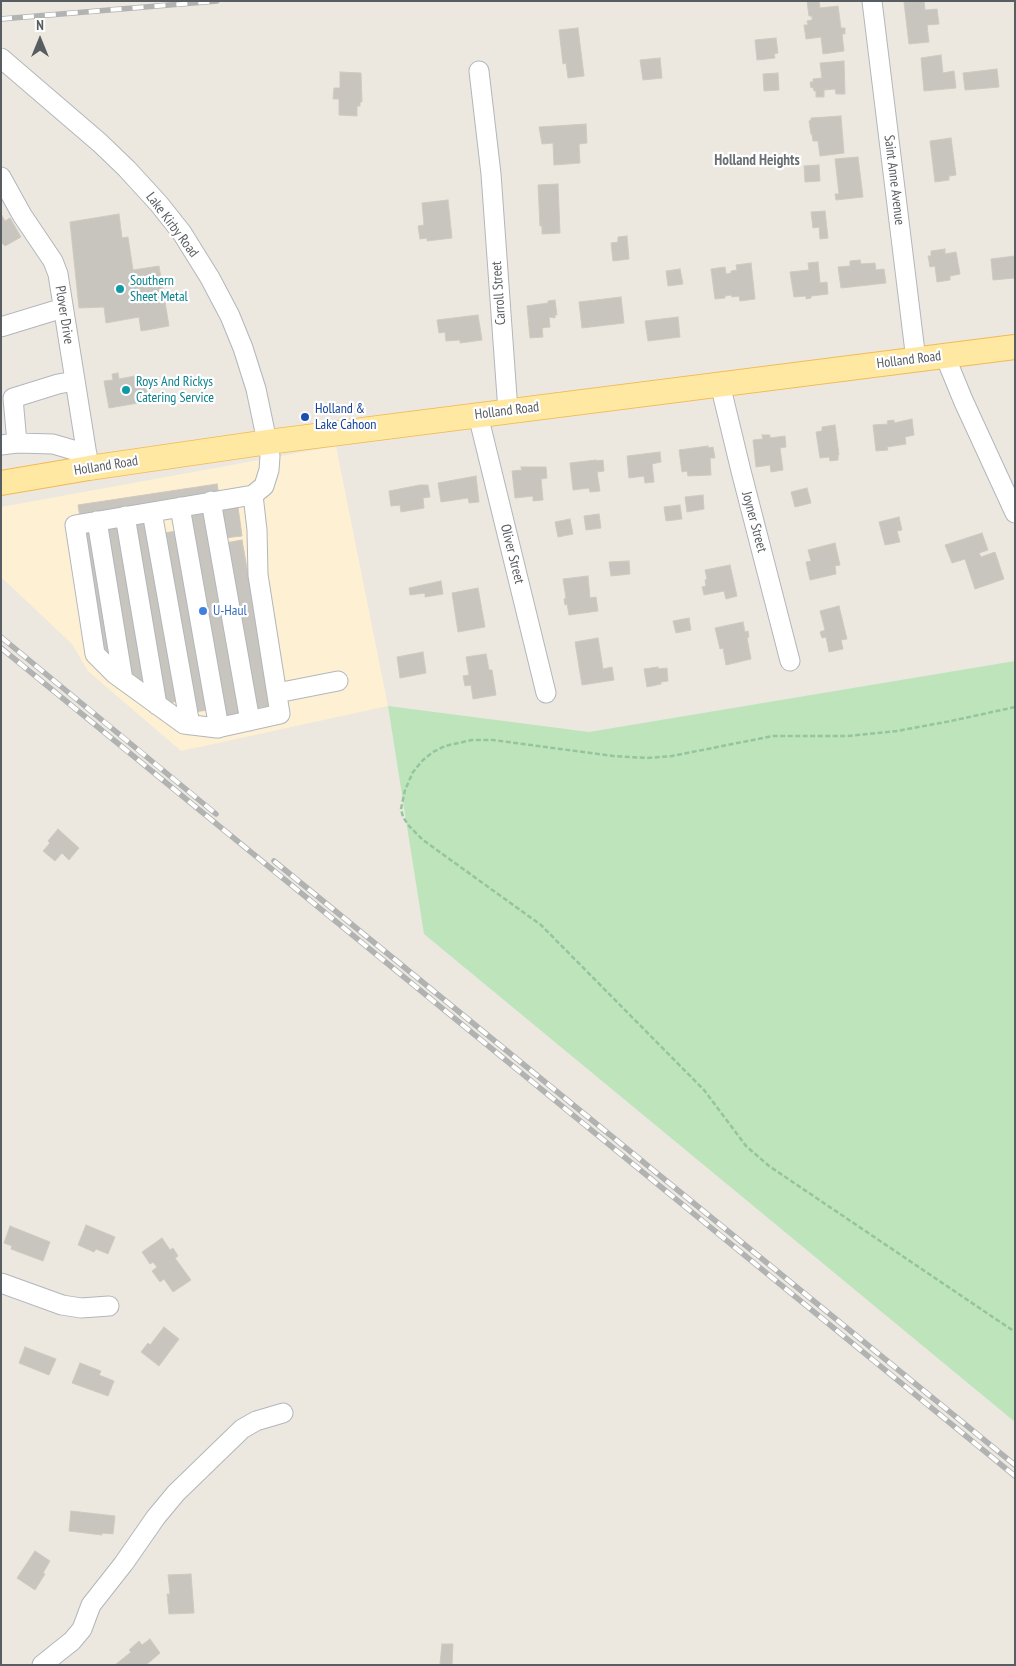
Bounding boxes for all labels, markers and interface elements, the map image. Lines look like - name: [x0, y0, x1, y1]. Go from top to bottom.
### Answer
- north arrow: [15, 15, 65, 65]
- text: N: [36, 16, 44, 34]
- street label: Saint Anne Avenue: [880, 134, 908, 226]
- district label: Holland Heights: [714, 152, 800, 170]
- street label: Lake Kirby Road: [142, 189, 202, 261]
- street label: Carroll Street: [488, 260, 510, 326]
- place label: Southern Sheet Metal: [130, 273, 188, 306]
- marker: Southern Sheet Metal: [114, 283, 126, 295]
- street label: Plover Drive: [51, 285, 77, 345]
- street label: Holland Road: [876, 348, 942, 372]
- place label: Roys And Rickys Catering Service: [136, 374, 214, 407]
- marker: Roys And Rickys Catering Service: [120, 384, 132, 396]
- street label: Holland Road: [474, 399, 540, 423]
- place label: Holland & Lake Cahoon: [315, 401, 376, 434]
- marker: Holland & Lake Cahoon: [299, 411, 311, 423]
- street label: Holland Road: [73, 453, 139, 479]
- street label: Joyner Street: [738, 490, 770, 554]
- street label: Oliver Street: [496, 522, 528, 586]
- place label: U-Haul: [213, 603, 247, 619]
- marker: U-Haul: [197, 605, 209, 617]

